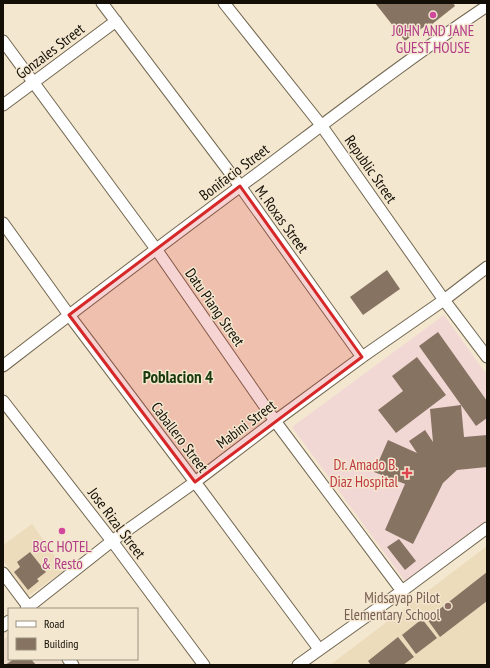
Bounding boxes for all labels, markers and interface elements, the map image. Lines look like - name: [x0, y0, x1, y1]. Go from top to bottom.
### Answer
- marker: JOHN AND JANE GUEST HOUSE: [428, 10, 438, 20]
- street label: Gonzales Street: [12, 19, 88, 83]
- place label: JOHN AND JANE GUEST HOUSE: [391, 21, 474, 57]
- street label: Republic Street: [341, 131, 401, 207]
- street label: Bonifacio Street: [195, 140, 273, 204]
- street label: M. Roxas Street: [251, 182, 313, 256]
- street label: Datu Piang Street: [181, 264, 249, 350]
- district label: Poblacion 4: [143, 366, 213, 388]
- street label: Mabini Street: [213, 396, 279, 452]
- street label: Caballero Street: [147, 398, 213, 476]
- place label: Dr. Amado B. Diaz Hospital: [330, 455, 399, 491]
- marker: Dr. Amado B. Diaz Hospital: [401, 467, 413, 479]
- street label: Jose Rizal Street: [83, 483, 150, 562]
- marker: BGC HOTEL & Resto: [57, 526, 67, 536]
- place label: BGC HOTEL & Resto: [32, 537, 92, 573]
- place label: Midsayap Pilot Elementary School: [344, 588, 441, 624]
- marker: Midsayap Pilot Elementary School: [443, 601, 453, 611]
- legend: [8, 608, 138, 660]
- text: Road: [44, 616, 64, 631]
- text: Building: [44, 636, 79, 651]

